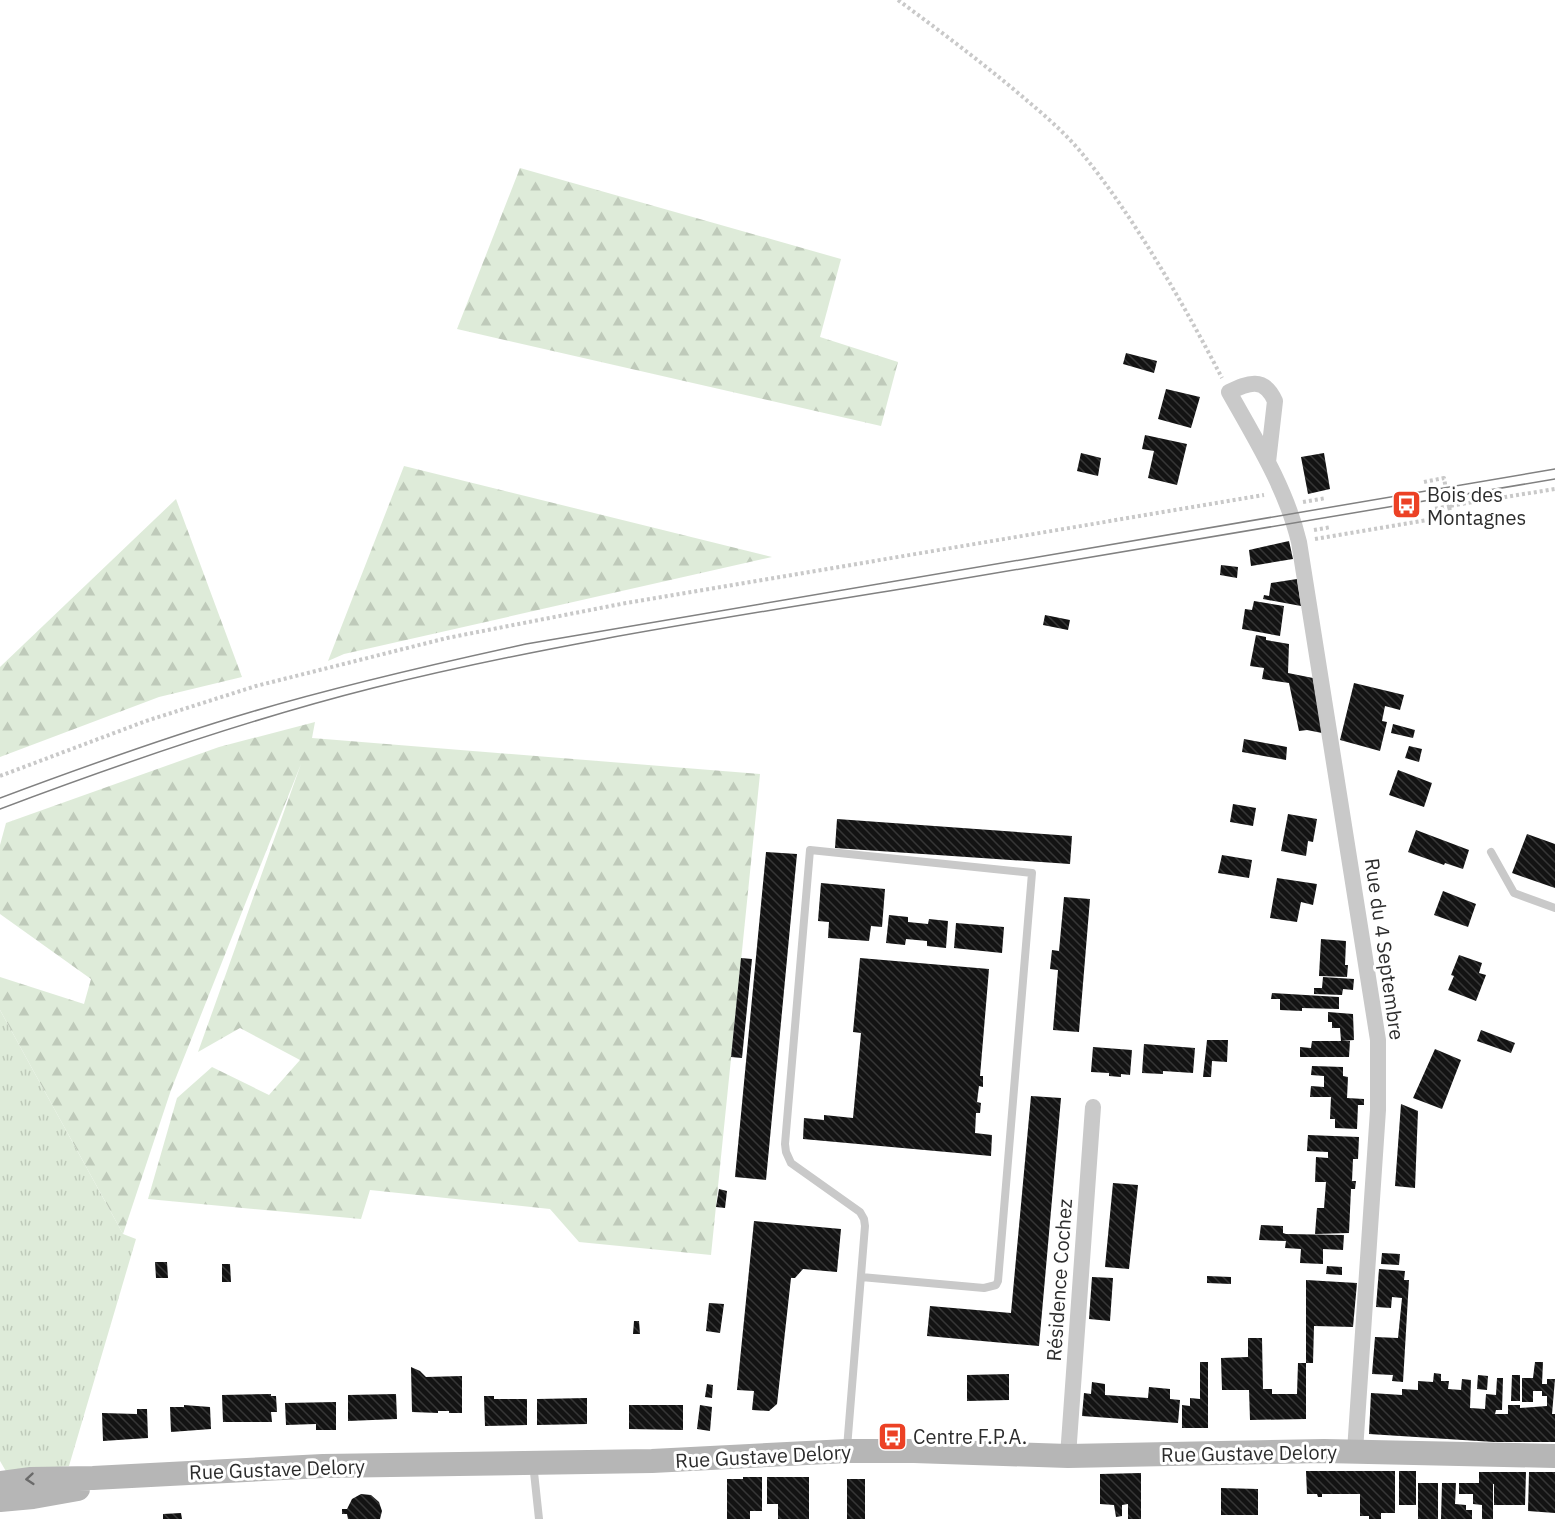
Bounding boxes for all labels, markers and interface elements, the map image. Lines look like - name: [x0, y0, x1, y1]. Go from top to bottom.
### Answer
- place label: Bois des Montagnes: [1427, 481, 1526, 531]
- bus stop icon: Bois des Montagnes: [1390, 489, 1422, 521]
- street label: Rue du 4 Septembre: [1359, 856, 1411, 1042]
- street label: Résidence Cochez: [1040, 1198, 1078, 1362]
- bus stop icon: Centre F.P.A.: [876, 1420, 908, 1452]
- place label: Centre F.P.A.: [913, 1423, 1027, 1450]
- street label: Rue Gustave Delory: [674, 1438, 852, 1474]
- street label: Rue Gustave Delory: [1161, 1438, 1337, 1468]
- street label: Rue Gustave Delory: [188, 1452, 366, 1486]
- one-way arrow: [26, 1472, 35, 1485]

